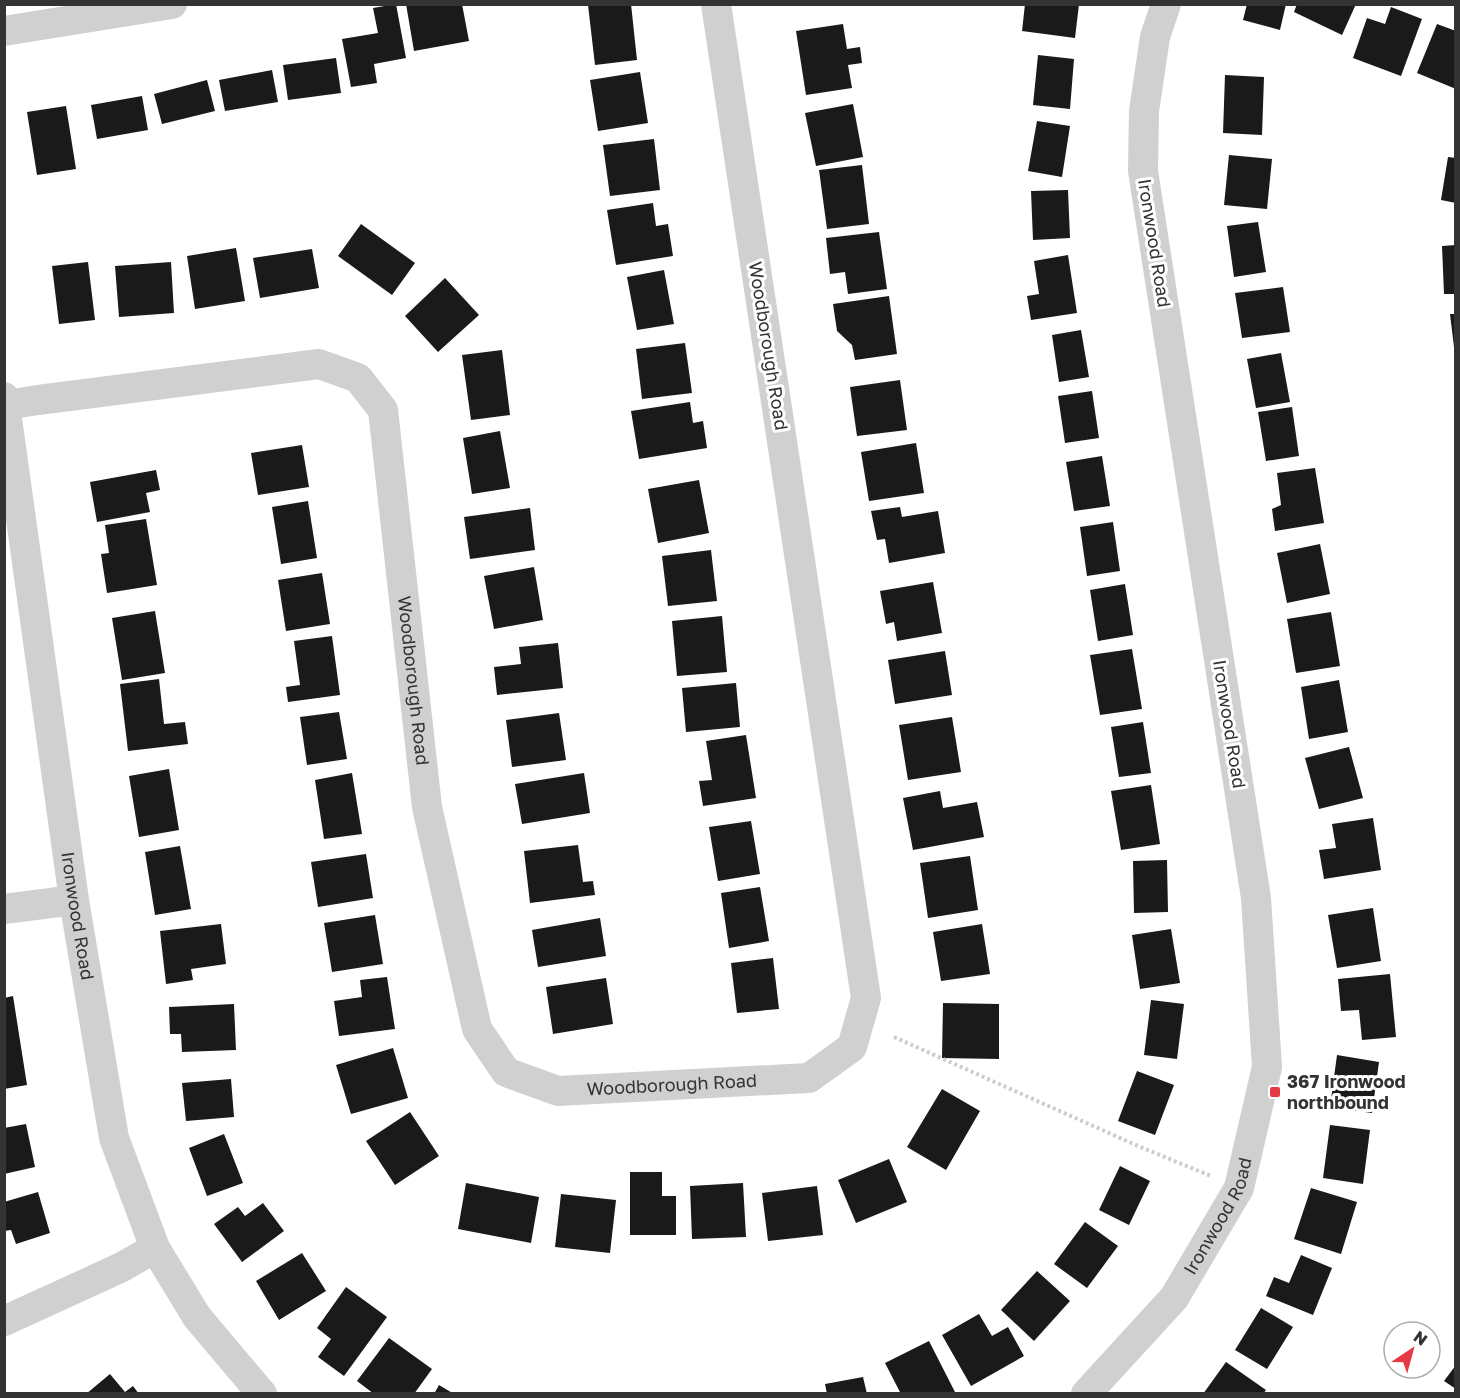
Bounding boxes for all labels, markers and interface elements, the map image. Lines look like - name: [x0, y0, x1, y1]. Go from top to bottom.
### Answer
- street label: Ironwood Road: [1134, 177, 1176, 309]
- street label: Woodborough Road: [745, 260, 793, 432]
- street label: Woodborough Road: [394, 595, 434, 766]
- street label: Ironwood Road: [1209, 658, 1251, 790]
- street label: Ironwood Road: [57, 850, 99, 982]
- street label: Woodborough Road: [586, 1069, 758, 1099]
- place label: 367 Ironwood northbound: [1287, 1070, 1406, 1113]
- marker: 367 Ironwood northbound: [1268, 1085, 1282, 1099]
- street label: Ironwood Road: [1178, 1155, 1256, 1278]
- north arrow: [1382, 1320, 1442, 1380]
- text: N: [1410, 1326, 1432, 1350]

